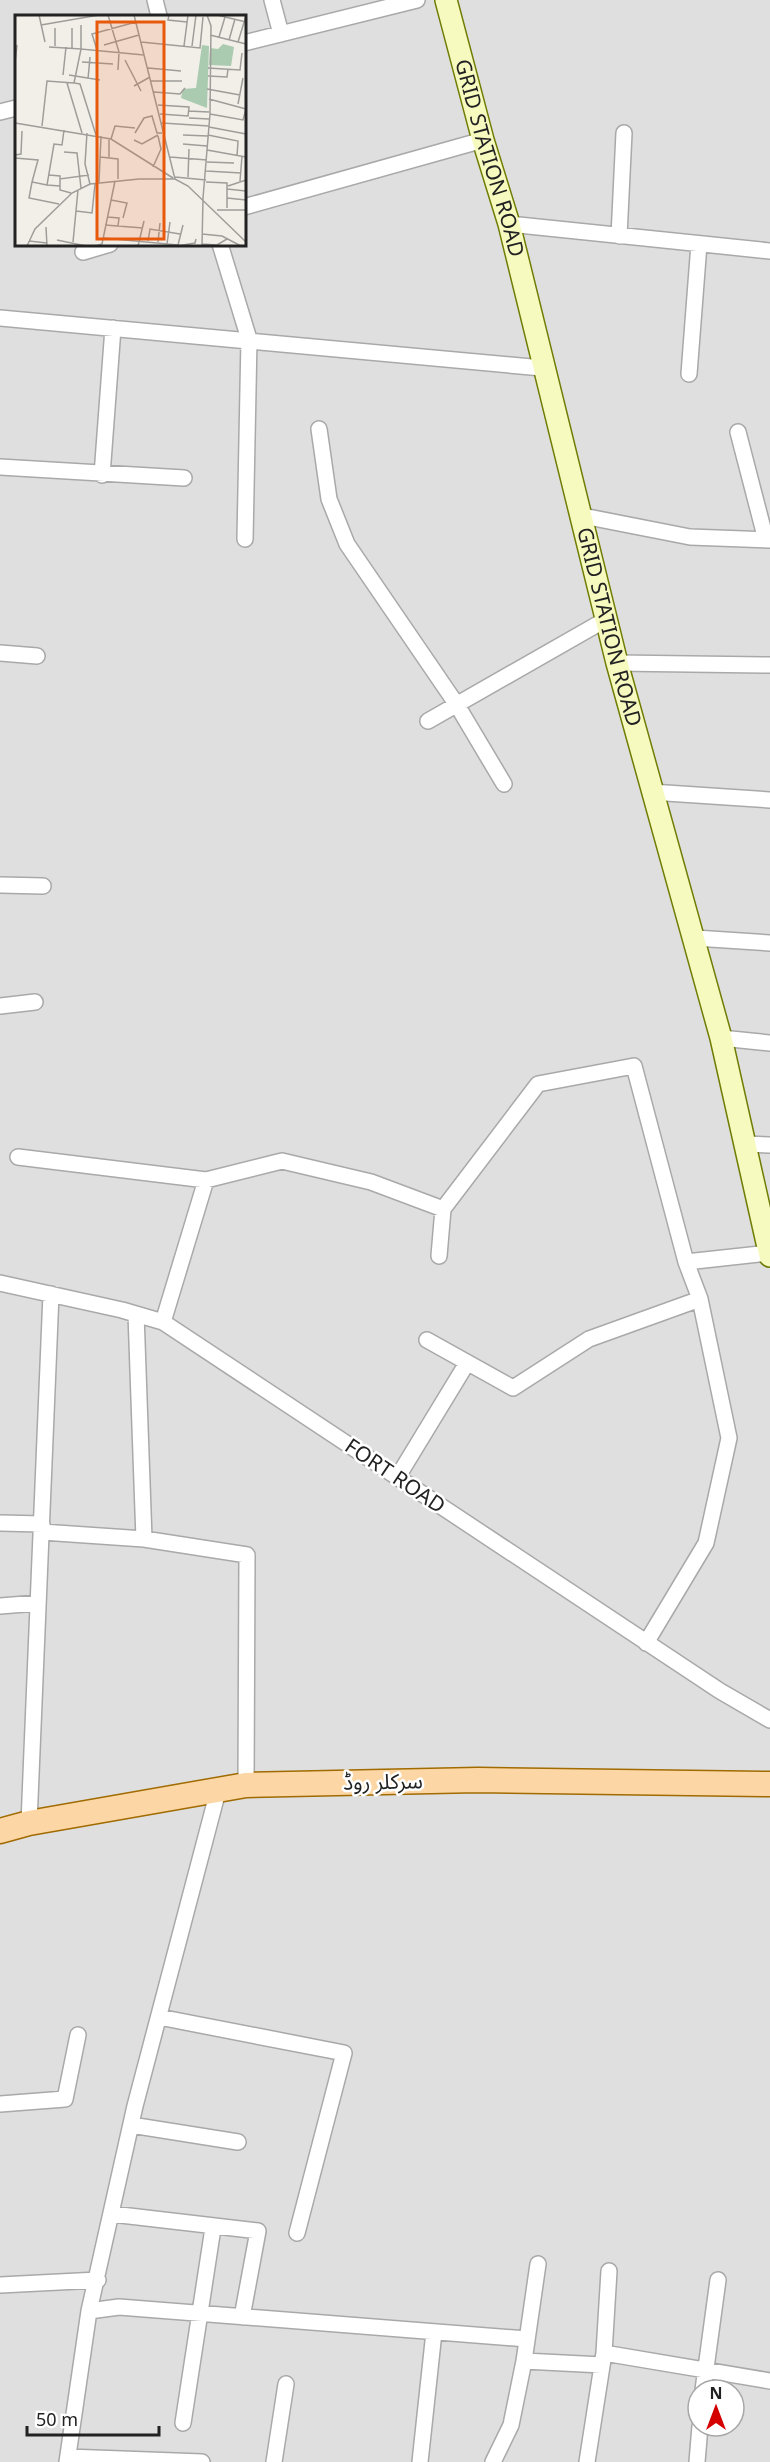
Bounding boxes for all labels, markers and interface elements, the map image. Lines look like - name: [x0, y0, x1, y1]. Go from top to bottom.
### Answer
- inset map: [15, 15, 246, 246]
- street label: GRID STATION ROAD: [449, 56, 532, 260]
- street label: GRID STATION ROAD: [571, 524, 649, 730]
- street label: FORT ROAD: [340, 1431, 451, 1519]
- street label: سرکلر روڈ: [343, 1766, 423, 1796]
- north arrow: [686, 2378, 746, 2438]
- text: N: [709, 2382, 723, 2404]
- scale bar: [27, 2399, 159, 2437]
- text: 50 m: [36, 2407, 78, 2431]

